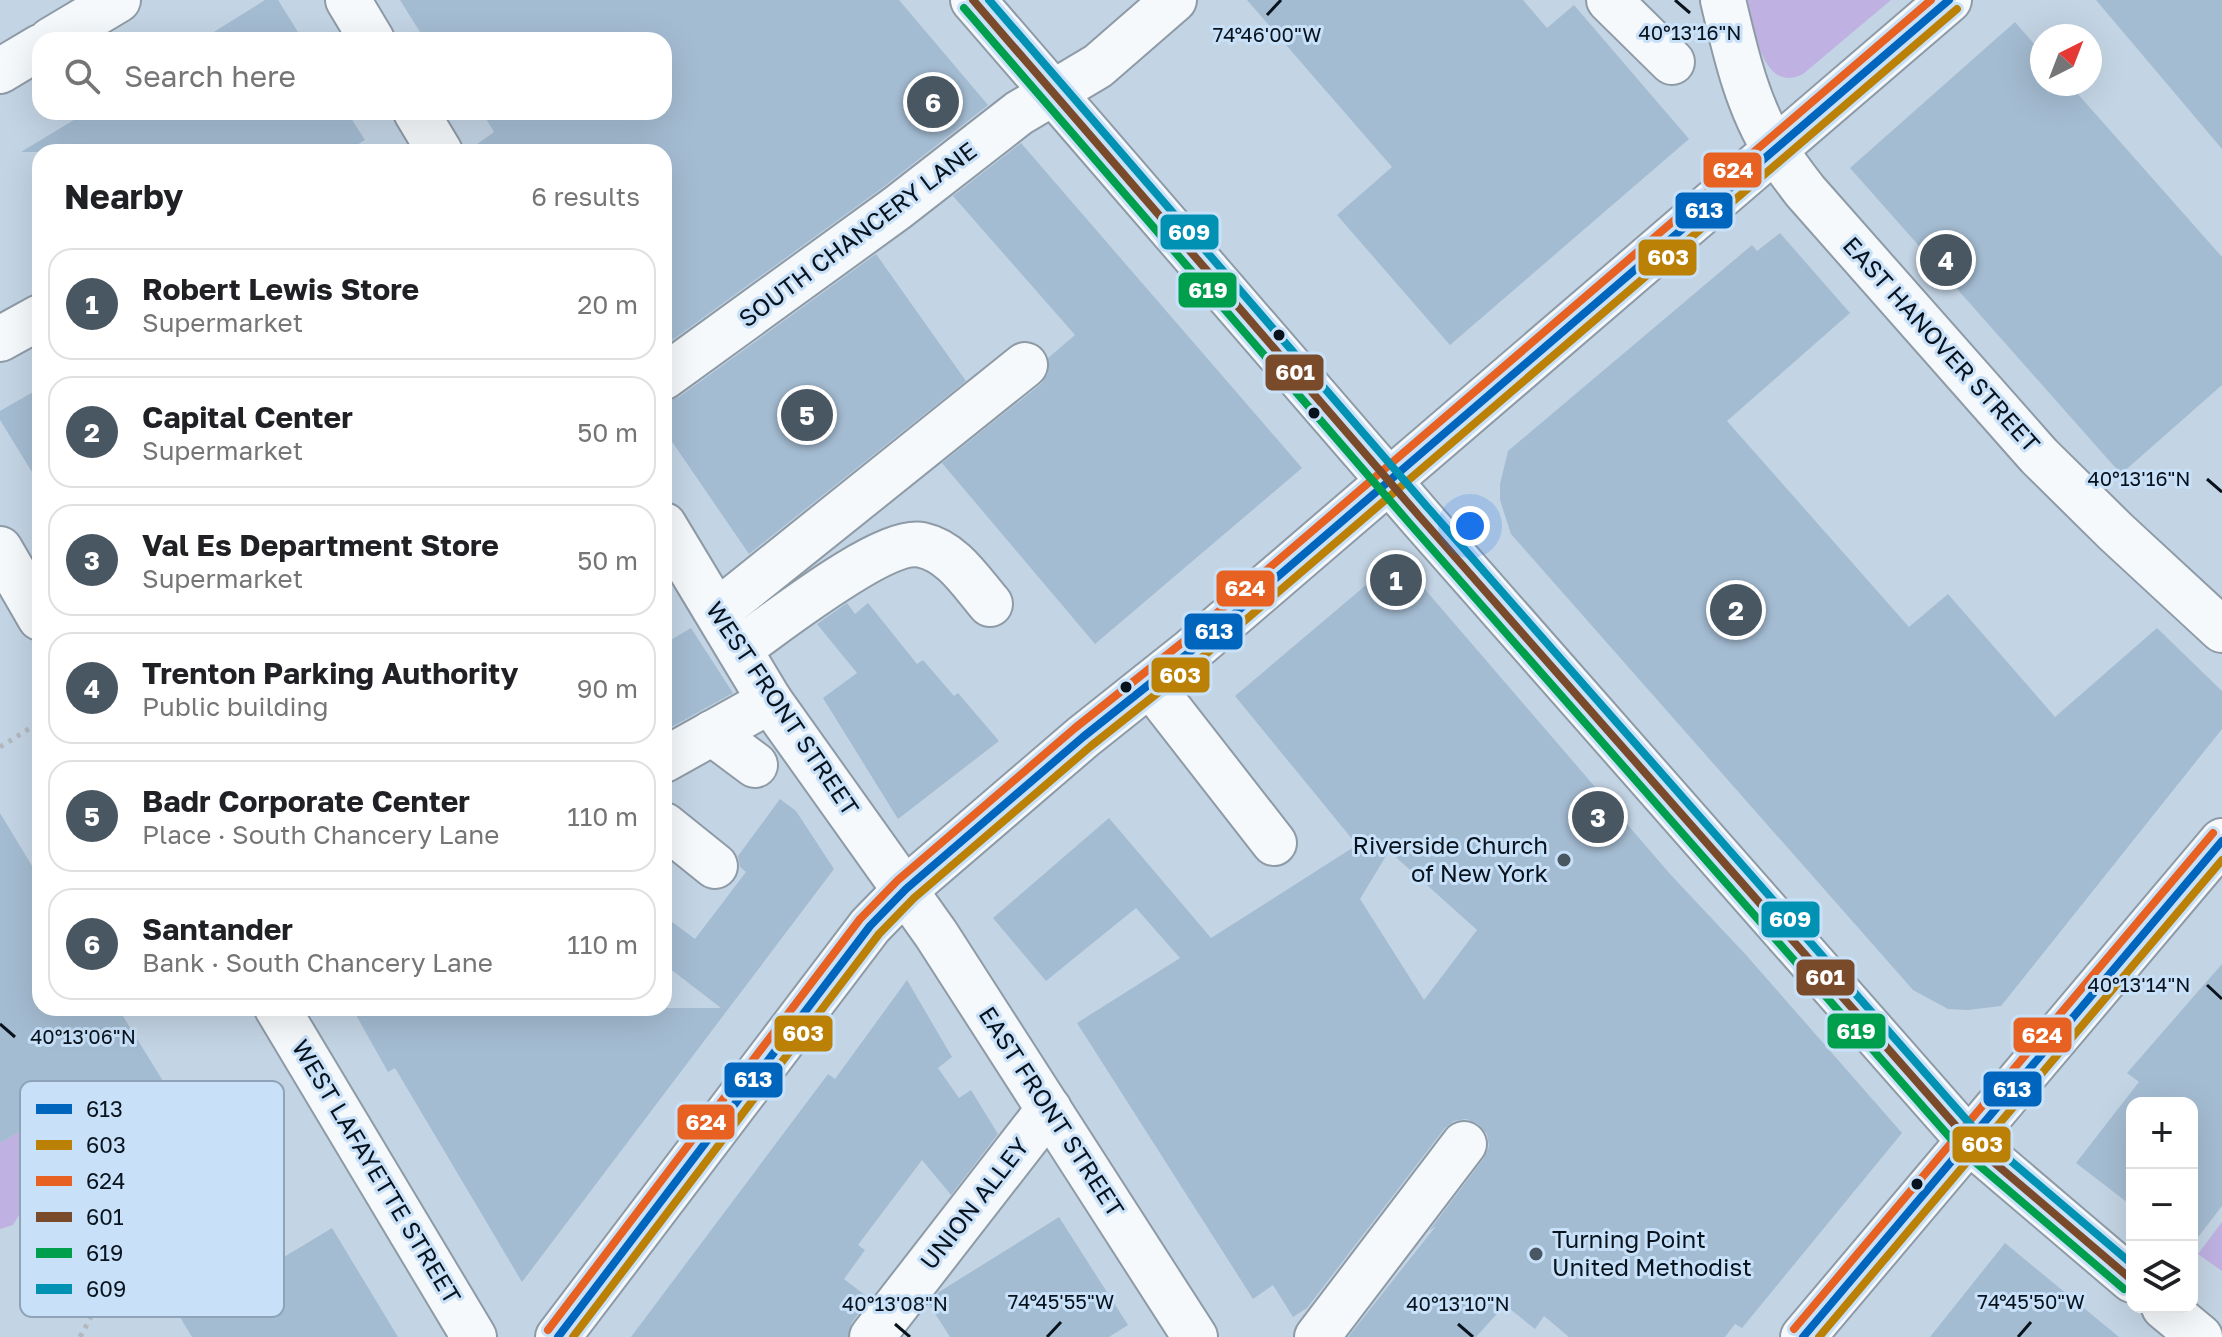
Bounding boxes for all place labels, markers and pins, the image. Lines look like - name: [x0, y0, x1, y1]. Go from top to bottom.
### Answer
- pin: 6: [907, 72, 959, 132]
- pin: 4: [1920, 230, 1972, 290]
- unlabelled marker: [1271, 327, 1287, 343]
- pin: 5: [781, 385, 833, 445]
- unlabelled marker: [1306, 405, 1322, 421]
- pin: 1: [1370, 550, 1422, 610]
- pin: 2: [1710, 580, 1762, 640]
- unlabelled marker: [1118, 679, 1134, 695]
- pin: 3: [1572, 787, 1624, 847]
- place label: Riverside Church of New York: [1353, 830, 1548, 887]
- marker: Riverside Church of New York: [1555, 851, 1573, 869]
- unlabelled marker: [1909, 1176, 1925, 1192]
- place label: Turning Point United Methodist: [1552, 1224, 1752, 1281]
- marker: Turning Point United Methodist: [1527, 1245, 1545, 1263]

